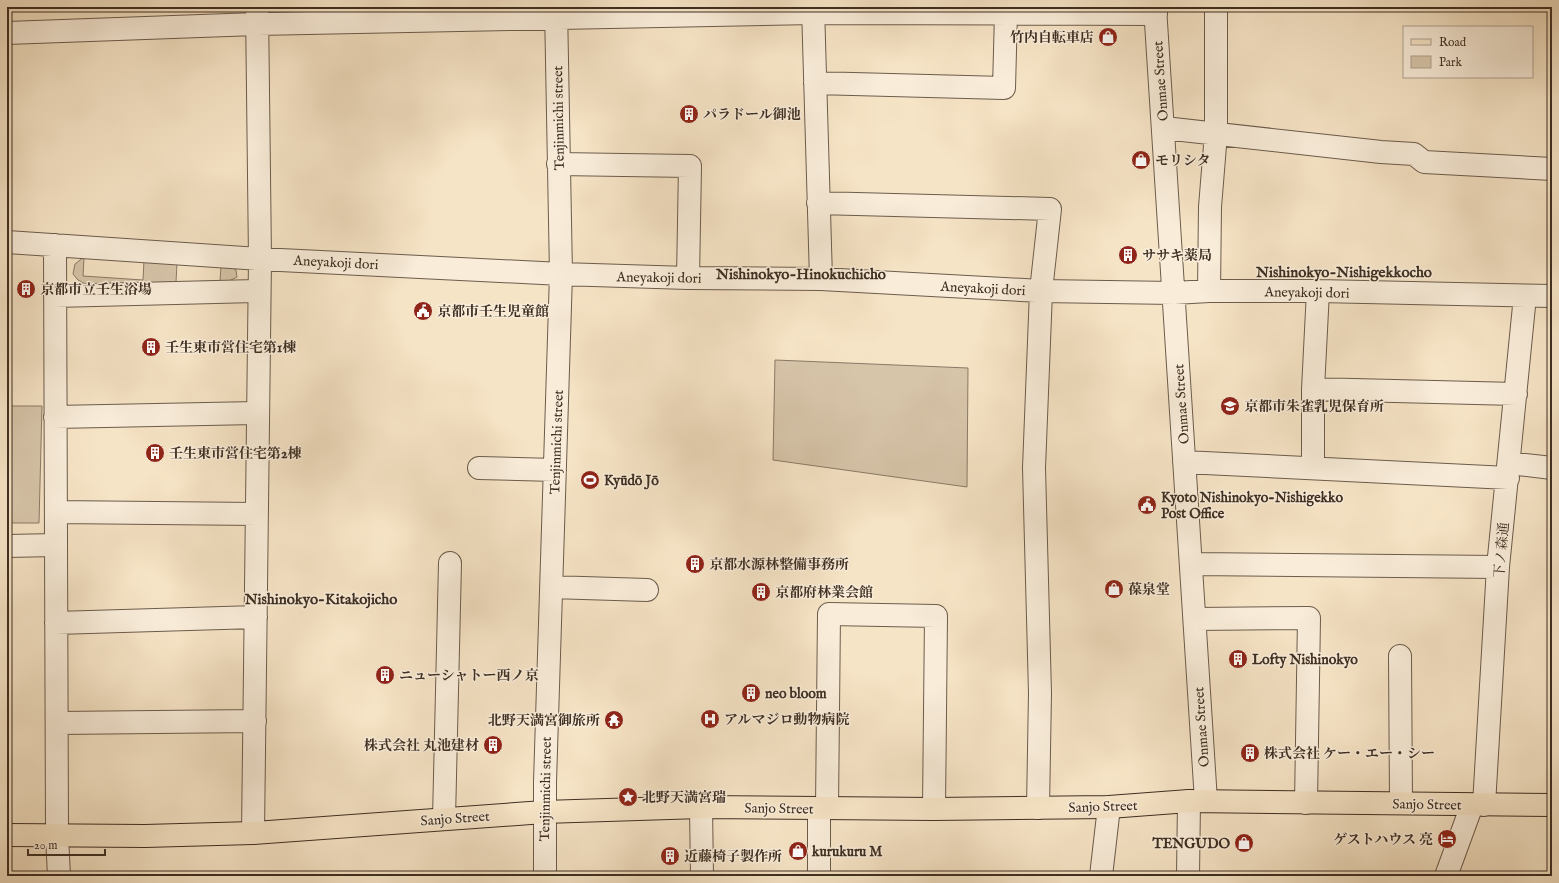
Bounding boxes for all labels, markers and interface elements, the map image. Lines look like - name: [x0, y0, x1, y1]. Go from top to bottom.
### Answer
- shop icon: 竹内自転車店: [1097, 26, 1119, 48]
- legend: [1403, 26, 1533, 78]
- place label: 竹内自転車店: [1010, 29, 1094, 47]
- text: Road: [1439, 35, 1467, 50]
- street label: Onmae Street: [1149, 40, 1173, 122]
- text: Park: [1439, 55, 1462, 70]
- street label: Tenjinmichi street: [549, 65, 569, 170]
- building icon: パラドール御池: [678, 103, 700, 125]
- place label: パラドール御池: [703, 106, 801, 124]
- shop icon: モリシタ: [1130, 149, 1152, 171]
- place label: モリシタ: [1155, 152, 1210, 170]
- building icon: ササキ薬局: [1117, 244, 1139, 266]
- place label: ササキ薬局: [1142, 247, 1212, 265]
- street label: Aneyakoji dori: [292, 252, 379, 274]
- district label: Nishinokyo-Nishigekkocho: [1255, 263, 1432, 282]
- district label: Nishinokyo-Hinokuchicho: [715, 265, 886, 284]
- street label: Aneyakoji dori: [615, 268, 702, 288]
- building icon: 京都市立壬生浴場: [15, 278, 37, 300]
- street label: Aneyakoji dori: [939, 278, 1026, 300]
- place label: 京都市立壬生浴場: [40, 281, 152, 299]
- street label: Aneyakoji dori: [1263, 283, 1350, 303]
- public building icon: 京都市壬生児童館: [412, 300, 434, 322]
- place label: 京都市壬生児童館: [437, 303, 549, 321]
- building icon: 壬生東市営住宅第1棟: [140, 336, 162, 358]
- place label: 壬生東市営住宅第1棟: [165, 339, 296, 357]
- street label: Onmae Street: [1170, 363, 1194, 445]
- street label: Tenjinmichi street: [546, 389, 568, 495]
- school or university icon: 京都市朱雀乳児保育所: [1219, 395, 1241, 417]
- place label: 京都市朱雀乳児保育所: [1244, 398, 1384, 416]
- building icon: 壬生東市営住宅第2棟: [144, 442, 166, 464]
- place label: 壬生東市営住宅第2棟: [169, 445, 302, 463]
- sports icon: Kyūdō Jō: [579, 469, 601, 491]
- place label: Kyūdō Jō: [604, 472, 659, 490]
- place label: Kyoto Nishinokyo-Nishigekko Post Office: [1161, 489, 1343, 523]
- public building icon: Kyoto Nishinokyo-Nishigekko Post Office: [1136, 494, 1158, 516]
- street label: 下ノ森通: [1491, 521, 1513, 579]
- building icon: 京都水源林整備事務所: [684, 553, 706, 575]
- place label: 京都水源林整備事務所: [709, 556, 849, 574]
- shop icon: 葆泉堂: [1103, 578, 1125, 600]
- building icon: 京都府林業会館: [750, 581, 772, 603]
- place label: 葆泉堂: [1128, 581, 1170, 599]
- place label: 京都府林業会館: [775, 584, 873, 602]
- district label: Nishinokyo-Kitakojicho: [244, 590, 397, 609]
- building icon: Lofty Nishinokyo: [1227, 648, 1249, 670]
- place label: Lofty Nishinokyo: [1252, 651, 1358, 669]
- building icon: ニューシャトー西ノ京: [374, 664, 396, 686]
- place label: ニューシャトー西ノ京: [399, 667, 538, 685]
- building icon: neo bloom: [740, 682, 762, 704]
- place label: neo bloom: [765, 685, 827, 703]
- street label: Onmae Street: [1190, 686, 1214, 768]
- hospital icon: アルマジロ動物病院: [699, 708, 721, 730]
- temple icon: 北野天満宮御旅所: [603, 709, 625, 731]
- place label: アルマジロ動物病院: [724, 711, 849, 729]
- place label: 北野天満宮御旅所: [488, 712, 600, 730]
- building icon: 株式会社 丸池建材: [482, 734, 504, 756]
- street label: Tenjinmichi street: [536, 736, 556, 841]
- place label: 株式会社 丸池建材: [364, 737, 479, 755]
- building icon: 株式会社 ケー・エー・シー: [1239, 742, 1261, 764]
- place label: 株式会社 ケー・エー・シー: [1264, 745, 1435, 763]
- place icon: 北野天満宮瑞: [617, 786, 639, 808]
- place label: 北野天満宮瑞: [642, 789, 726, 807]
- street label: Sanjo Street: [1392, 795, 1462, 815]
- street label: Sanjo Street: [1068, 797, 1138, 817]
- street label: Sanjo Street: [744, 799, 814, 819]
- street label: Sanjo Street: [420, 808, 490, 830]
- hotel icon: ゲストハウス 亮: [1436, 828, 1458, 850]
- scale bar: [28, 831, 105, 857]
- place label: ゲストハウス 亮: [1333, 831, 1433, 849]
- shop icon: TENGUDO: [1233, 832, 1255, 854]
- place label: TENGUDO: [1151, 835, 1230, 853]
- text: 20 m: [34, 838, 57, 853]
- shop icon: kurukuru M: [787, 840, 809, 862]
- place label: kurukuru M: [811, 843, 883, 861]
- building icon: 近藤椅子製作所: [659, 845, 681, 867]
- place label: 近藤椅子製作所: [684, 848, 782, 866]

